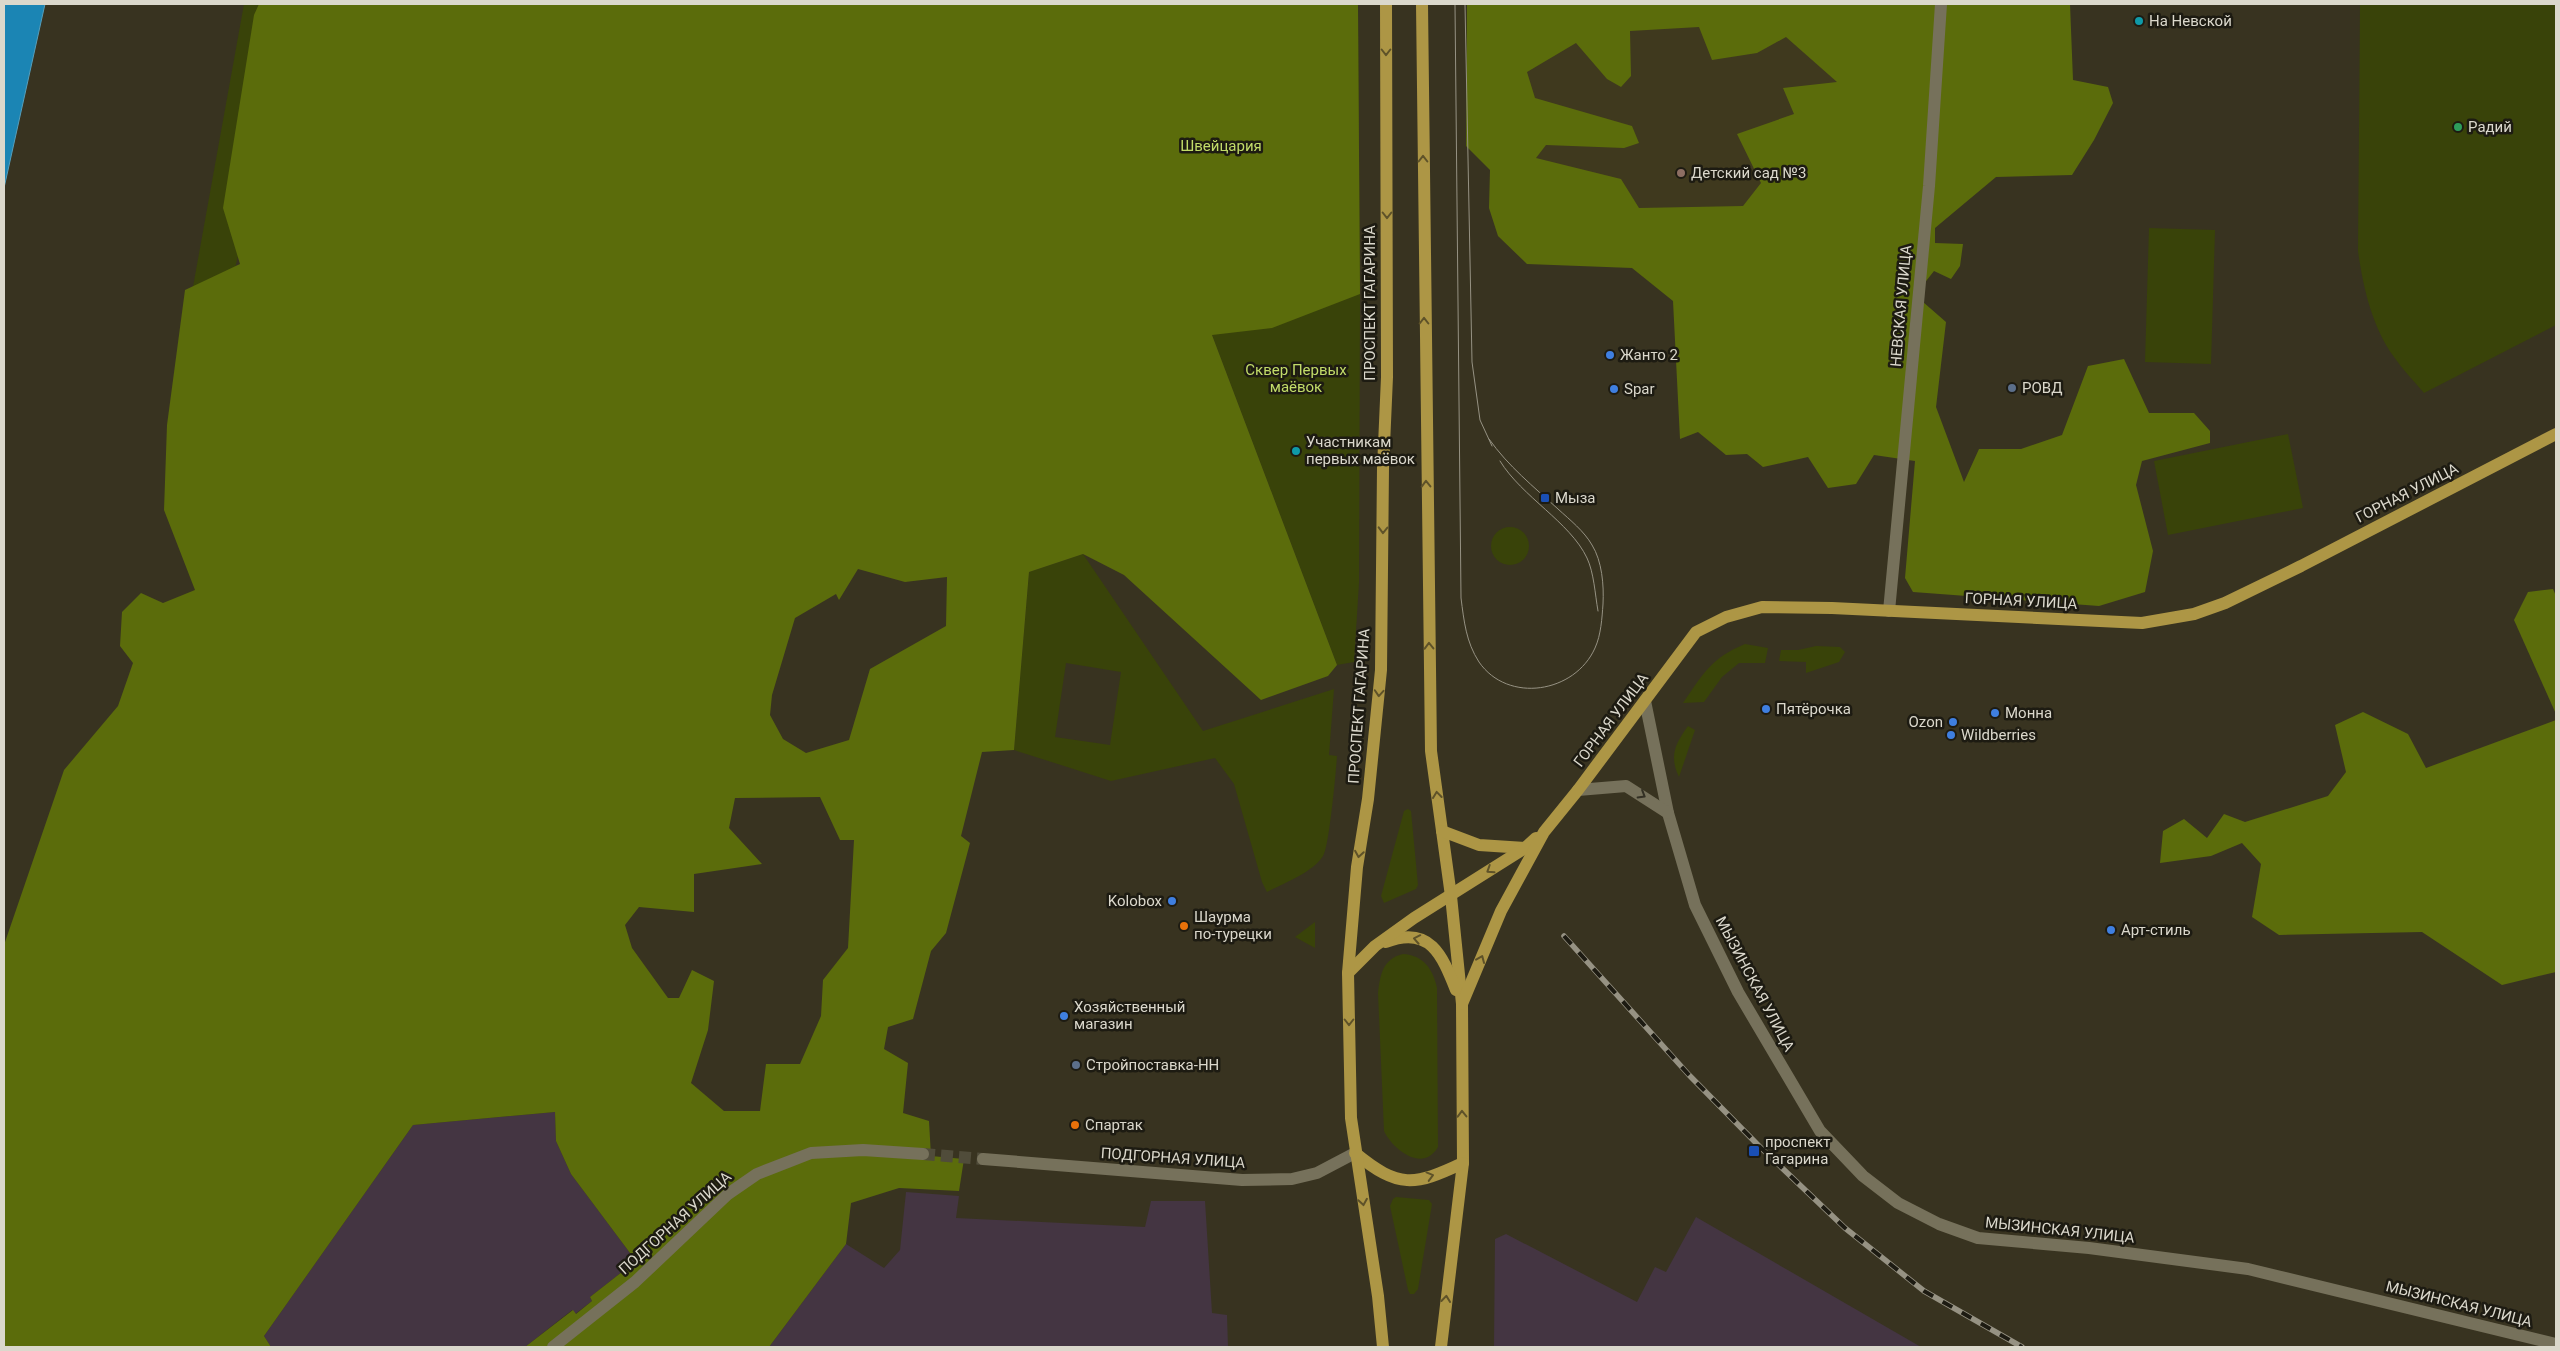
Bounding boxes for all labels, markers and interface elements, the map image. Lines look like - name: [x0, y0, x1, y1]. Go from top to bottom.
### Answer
- place label: На Невской: [2149, 12, 2232, 30]
- marker: На Невской: [2133, 15, 2145, 27]
- one-way arrow: [1381, 49, 1391, 57]
- place label: Радий: [2468, 118, 2512, 136]
- marker: Радий: [2452, 121, 2464, 133]
- park label: Швейцария: [1180, 137, 1262, 155]
- one-way arrow: [1418, 154, 1428, 162]
- place label: Детский сад №3: [1691, 164, 1806, 182]
- marker: Детский сад №3: [1675, 167, 1687, 179]
- one-way arrow: [1382, 212, 1392, 219]
- street label: ПРОСПЕКТ ГАГАРИНА: [1361, 225, 1379, 381]
- street label: НЕВСКАЯ УЛИЦА: [1887, 244, 1915, 368]
- one-way arrow: [1419, 317, 1429, 324]
- place label: Жанто 2: [1620, 346, 1678, 364]
- marker: Жанто 2: [1604, 349, 1616, 361]
- park label: Сквер Первых маёвок: [1245, 361, 1347, 396]
- place label: РОВД: [2022, 379, 2062, 397]
- place label: Spar: [1624, 380, 1655, 398]
- marker: РОВД: [2006, 382, 2018, 394]
- marker: Spar: [1608, 383, 1620, 395]
- place label: Участникам первых маёвок: [1306, 433, 1415, 468]
- marker: Участникам первых маёвок: [1290, 445, 1302, 457]
- street label: ГОРНАЯ УЛИЦА: [2353, 459, 2462, 527]
- one-way arrow: [1421, 479, 1431, 487]
- place label: Мыза: [1555, 489, 1596, 507]
- marker: Мыза: [1539, 492, 1551, 504]
- one-way arrow: [1377, 526, 1388, 534]
- street label: ГОРНАЯ УЛИЦА: [1964, 589, 2078, 613]
- street label: ПРОСПЕКТ ГАГАРИНА: [1345, 628, 1373, 784]
- one-way arrow: [1424, 642, 1434, 650]
- street label: ГОРНАЯ УЛИЦА: [1570, 669, 1652, 770]
- one-way arrow: [1374, 689, 1385, 697]
- place label: Пятёрочка: [1776, 700, 1851, 718]
- marker: Пятёрочка: [1760, 703, 1772, 715]
- place label: Монна: [2005, 704, 2052, 722]
- marker: Монна: [1989, 707, 2001, 719]
- place label: Ozon: [1909, 713, 1943, 731]
- marker: Ozon: [1947, 716, 1959, 728]
- place label: Wildberries: [1961, 726, 2036, 744]
- marker: Wildberries: [1945, 729, 1957, 741]
- one-way arrow: [1636, 789, 1645, 799]
- one-way arrow: [1432, 791, 1443, 799]
- one-way arrow: [1354, 850, 1365, 858]
- one-way arrow: [1487, 864, 1496, 874]
- place label: Kolobox: [1108, 892, 1163, 910]
- marker: Kolobox: [1166, 895, 1178, 907]
- place label: Шаурма по-турецки: [1194, 908, 1272, 943]
- street label: МЫЗИНСКАЯ УЛИЦА: [1712, 914, 1798, 1055]
- marker: Шаурма по-турецки: [1178, 920, 1190, 932]
- place label: Арт-стиль: [2121, 921, 2191, 939]
- marker: Арт-стиль: [2105, 924, 2117, 936]
- one-way arrow: [1412, 934, 1421, 944]
- one-way arrow: [1474, 955, 1485, 964]
- place label: Хозяйственный магазин: [1074, 998, 1186, 1033]
- marker: Хозяйственный магазин: [1058, 1010, 1070, 1022]
- one-way arrow: [1344, 1018, 1354, 1026]
- place label: Стройпоставка-НН: [1086, 1056, 1219, 1074]
- marker: Стройпоставка-НН: [1070, 1059, 1082, 1071]
- one-way arrow: [1457, 1110, 1467, 1118]
- place label: Спартак: [1085, 1116, 1143, 1134]
- marker: Спартак: [1069, 1119, 1081, 1131]
- place label: проспект Гагарина: [1765, 1133, 1830, 1168]
- street label: ПОДГОРНАЯ УЛИЦА: [1100, 1144, 1246, 1172]
- marker: проспект Гагарина: [1747, 1144, 1761, 1158]
- street label: ПОДГОРНАЯ УЛИЦА: [615, 1168, 735, 1278]
- one-way arrow: [1426, 1172, 1434, 1182]
- one-way arrow: [1357, 1198, 1368, 1206]
- street label: МЫЗИНСКАЯ УЛИЦА: [1984, 1213, 2136, 1247]
- street label: МЫЗИНСКАЯ УЛИЦА: [2384, 1277, 2534, 1331]
- one-way arrow: [1440, 1294, 1451, 1302]

